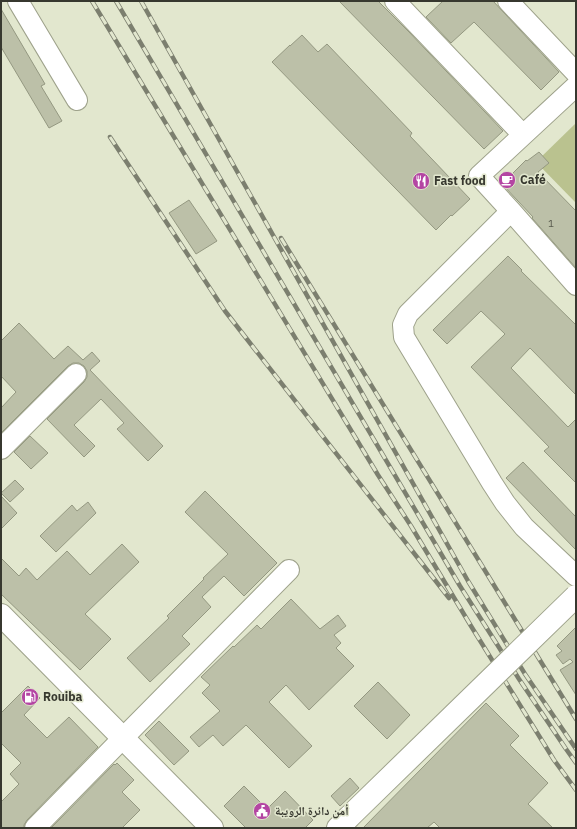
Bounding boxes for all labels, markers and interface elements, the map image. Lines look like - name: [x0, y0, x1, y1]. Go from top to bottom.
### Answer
- cafe icon: Café: [497, 170, 517, 190]
- restaurant icon: Fast food: [411, 171, 431, 191]
- place label: Café: [520, 172, 546, 187]
- place label: Fast food: [434, 173, 486, 188]
- house number: 1: [548, 217, 554, 230]
- fuel station icon: Rouiba: [20, 687, 40, 707]
- place label: Rouiba: [43, 689, 83, 704]
- public building icon: أمن دائرة الرويبة: [252, 801, 272, 821]
- place label: أمن دائرة الرويبة: [275, 803, 349, 819]

